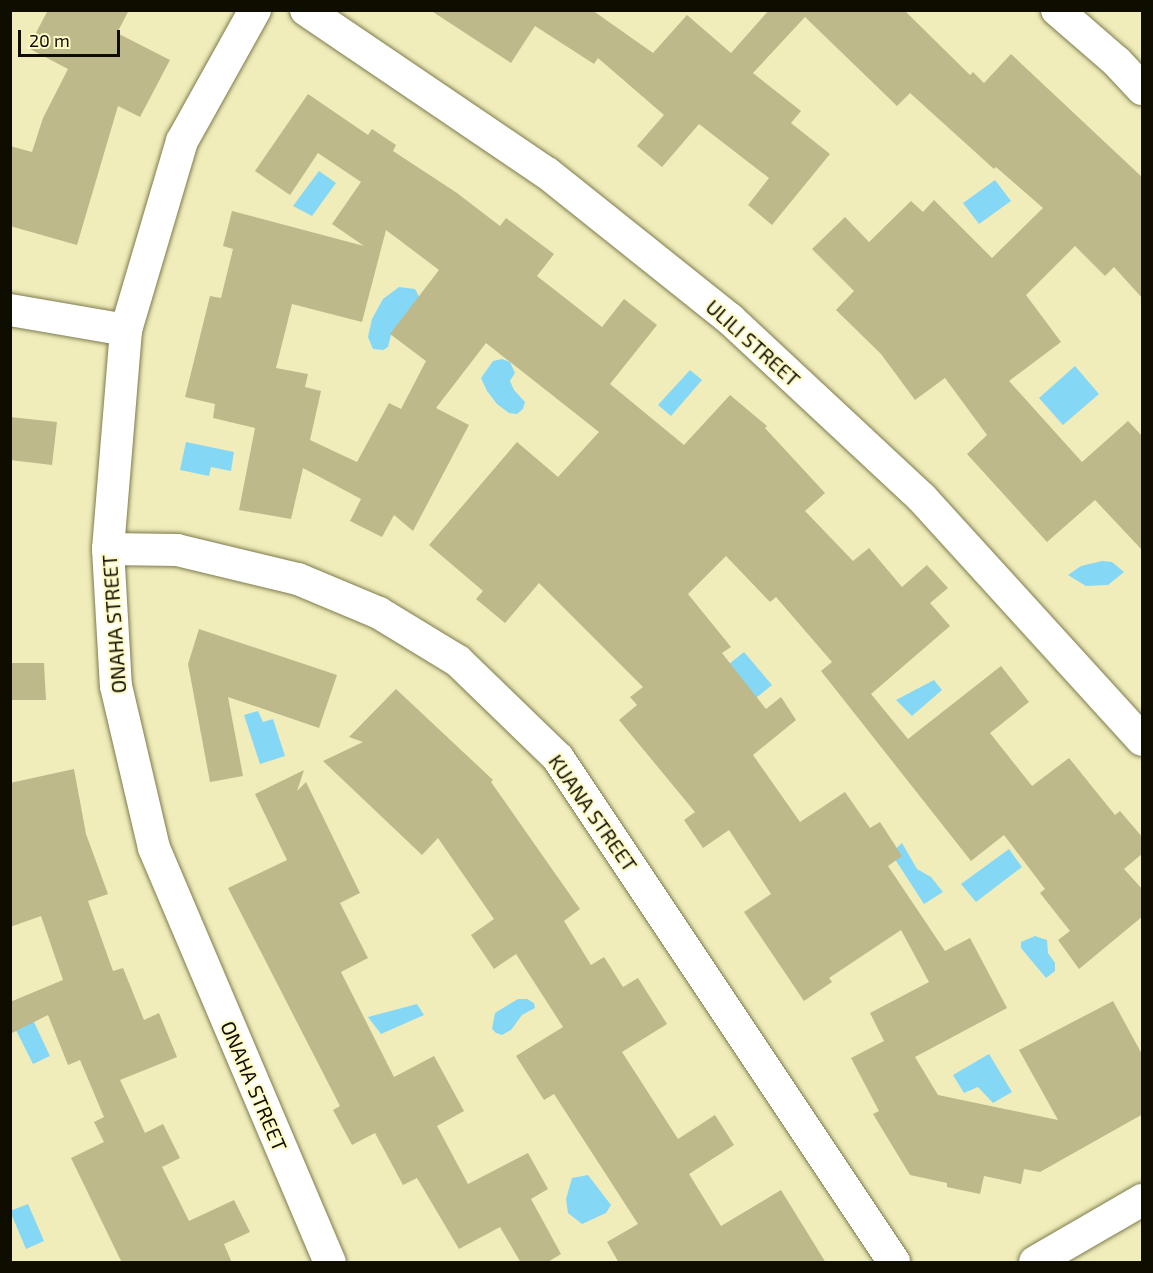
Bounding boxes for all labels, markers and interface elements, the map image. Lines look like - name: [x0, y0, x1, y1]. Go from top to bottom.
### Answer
- scale bar: [21, 18, 123, 56]
- text: 20 m: [29, 29, 70, 51]
- street label: ULILI STREET: [701, 295, 805, 391]
- street label: ONAHA STREET: [97, 554, 131, 694]
- street label: KUANA STREET: [544, 750, 642, 876]
- street label: ONAHA STREET: [216, 1017, 292, 1155]

